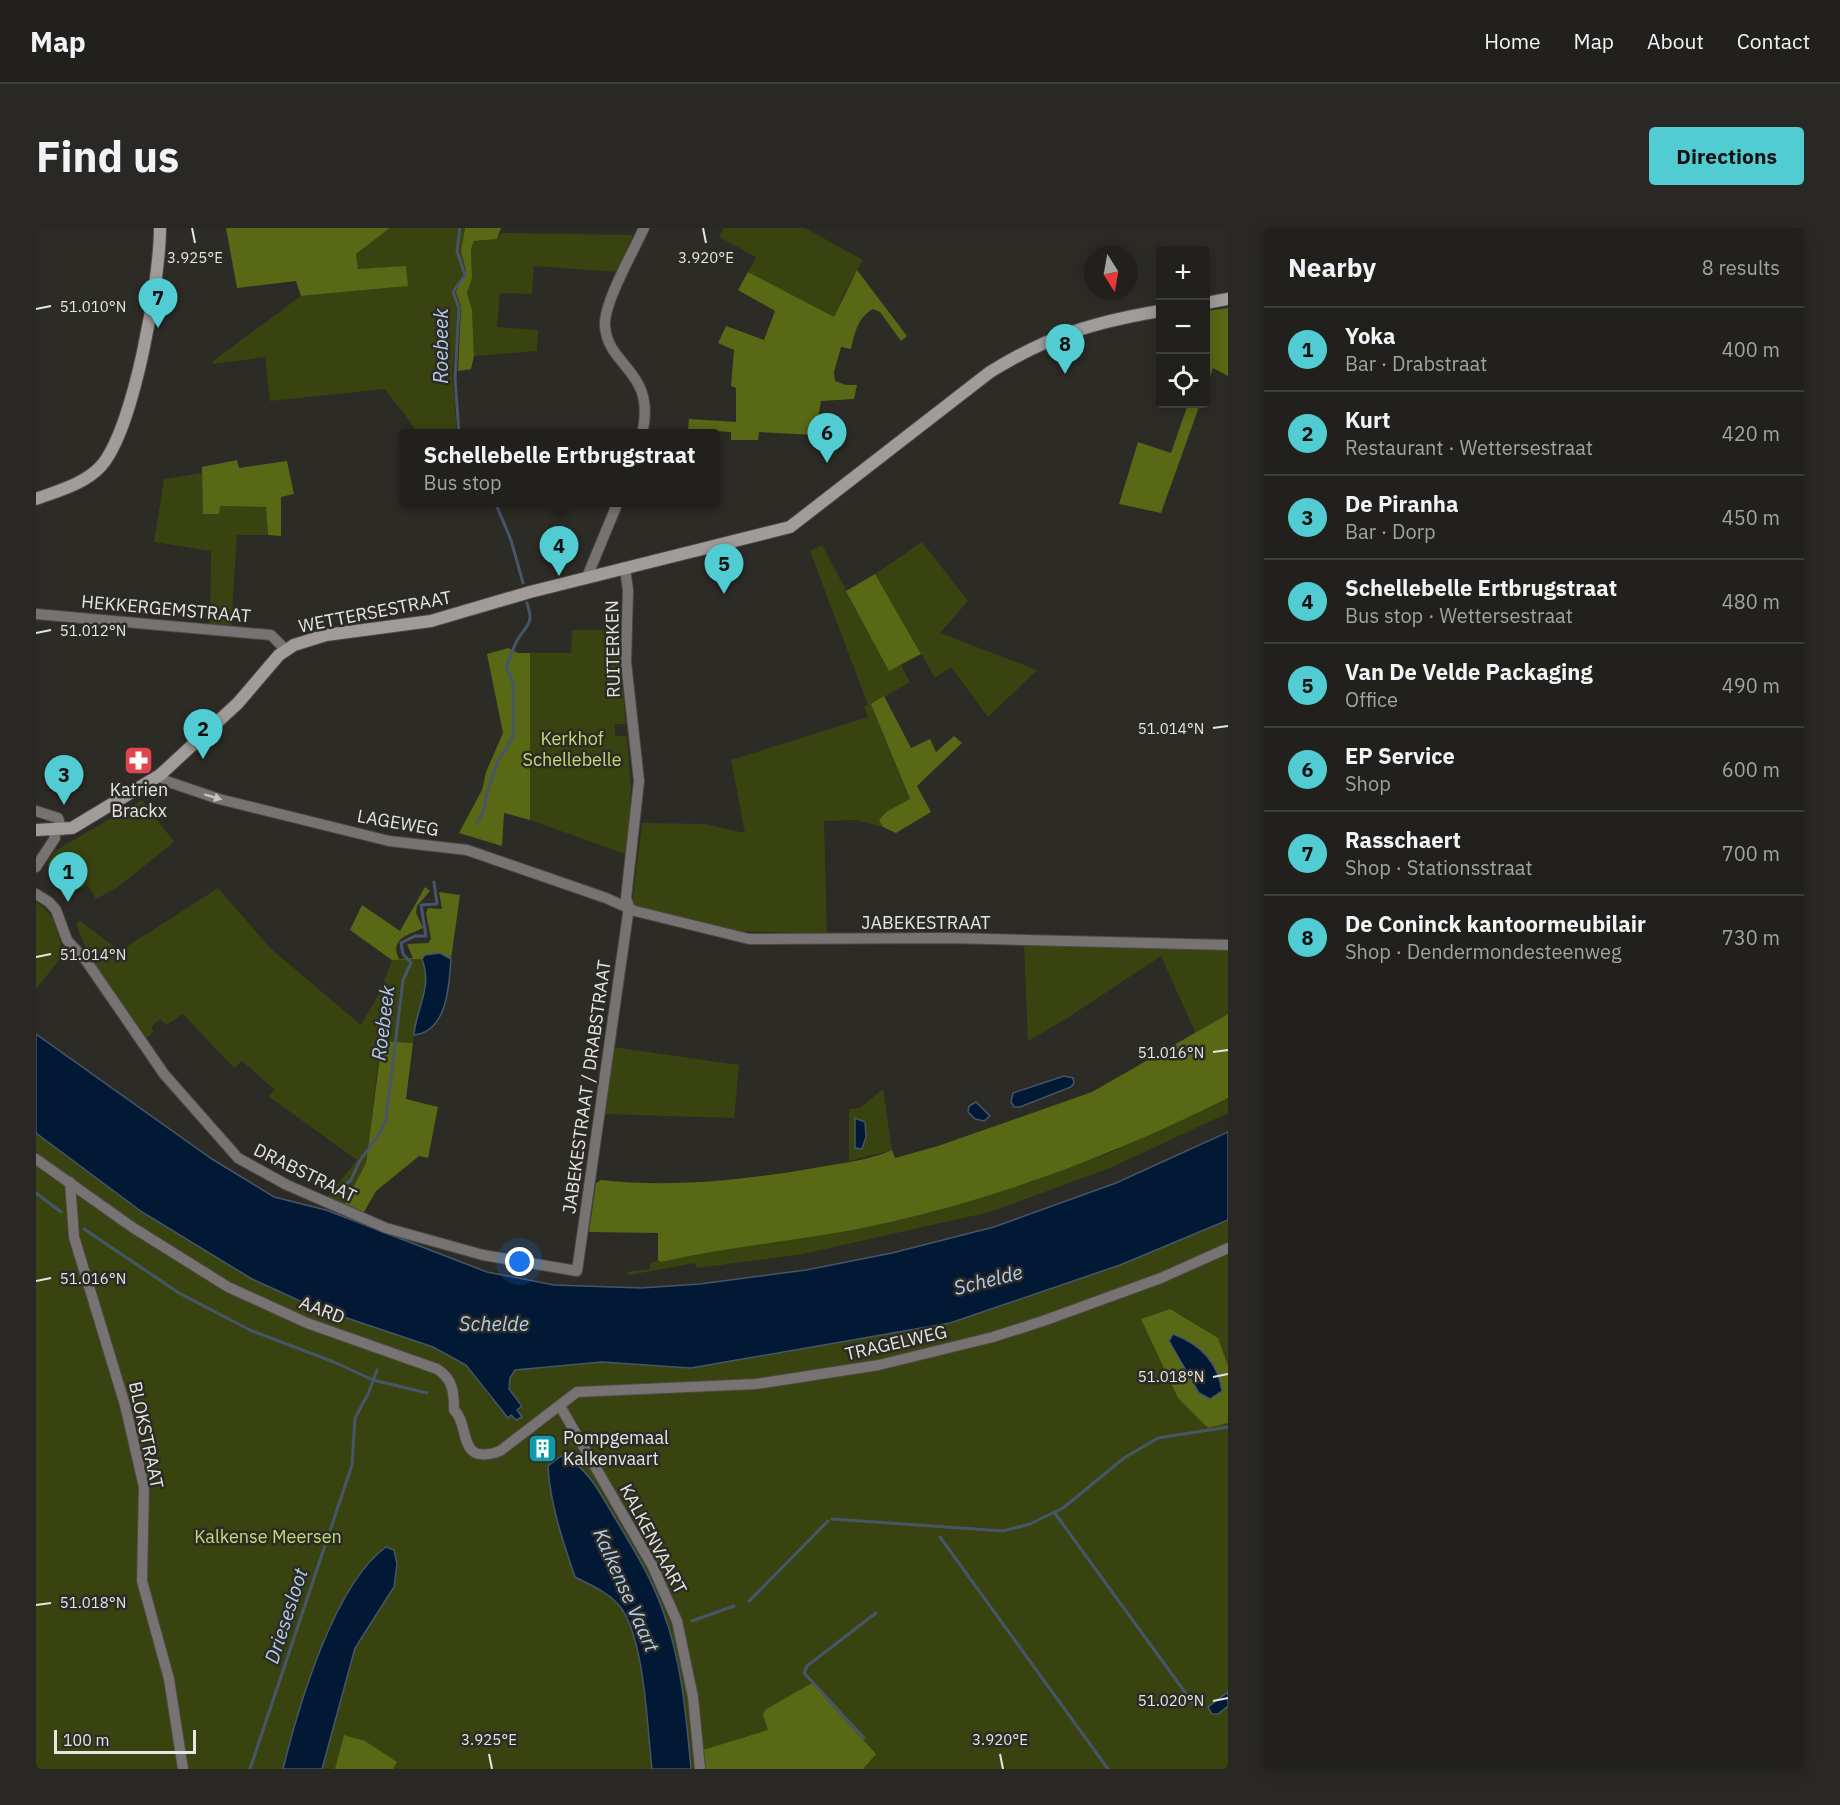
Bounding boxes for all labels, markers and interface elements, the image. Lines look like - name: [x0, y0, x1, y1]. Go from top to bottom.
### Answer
- text: Map: [30, 23, 86, 60]
- text: Home: [1484, 27, 1541, 55]
- text: Map: [1574, 27, 1614, 55]
- text: About: [1647, 27, 1704, 55]
- text: Contact: [1737, 27, 1810, 55]
- button: Directions: [1649, 127, 1804, 185]
- text: Find us: [36, 129, 179, 184]
- north arrow: [1084, 246, 1138, 300]
- map controls: [1156, 246, 1210, 408]
- button: +: [1156, 246, 1210, 300]
- text: 3.925°E: [167, 248, 223, 267]
- text: 3.920°E: [678, 248, 734, 267]
- text: Nearby: [1288, 250, 1376, 284]
- text: 8 results: [1702, 254, 1780, 281]
- pin: 7: [138, 279, 178, 328]
- text: 51.010°N: [60, 297, 126, 316]
- button: −: [1156, 300, 1210, 354]
- water label: Roebeek: [427, 308, 454, 384]
- text: Yoka: [1345, 321, 1396, 350]
- pin: 8: [1046, 324, 1084, 374]
- text: 1: [1302, 336, 1314, 363]
- text: 400 m: [1722, 336, 1780, 363]
- text: Bar · Drabstraat: [1345, 350, 1487, 377]
- button: locate: [1156, 354, 1210, 408]
- text: Kurt: [1345, 405, 1390, 434]
- pin: 6: [808, 414, 846, 463]
- text: 2: [1302, 420, 1314, 447]
- text: 420 m: [1722, 420, 1780, 447]
- popup: [399, 429, 720, 507]
- text: Restaurant · Wettersestraat: [1345, 434, 1593, 461]
- text: Schellebelle Ertbrugstraat: [423, 440, 696, 469]
- text: Bus stop: [423, 469, 502, 496]
- text: De Piranha: [1345, 489, 1458, 518]
- text: 3: [1302, 504, 1314, 531]
- text: 450 m: [1722, 504, 1780, 531]
- text: Bar · Dorp: [1345, 518, 1436, 545]
- pin: 4: [540, 526, 578, 576]
- pin: 5: [704, 544, 744, 594]
- text: Schellebelle Ertbrugstraat: [1345, 573, 1617, 602]
- street label: WETTERSESTRAAT: [297, 585, 453, 638]
- text: 4: [1302, 588, 1314, 615]
- text: 480 m: [1722, 588, 1780, 615]
- street label: HEKKERGEMSTRAAT: [80, 590, 252, 627]
- street label: RUITERKEN: [600, 600, 625, 698]
- text: Bus stop · Wettersestraat: [1345, 602, 1573, 629]
- text: 51.012°N: [60, 621, 126, 640]
- text: Van De Velde Packaging: [1345, 657, 1593, 686]
- text: 5: [1302, 672, 1314, 699]
- text: 490 m: [1722, 672, 1780, 699]
- text: Office: [1345, 686, 1398, 713]
- pin: 2: [184, 710, 222, 759]
- text: 51.014°N: [1138, 719, 1204, 738]
- park label: Kerkhof Schellebelle: [522, 727, 622, 771]
- text: EP Service: [1345, 741, 1455, 770]
- pharmacy icon: Katrien Brackx: [123, 745, 155, 777]
- pin: 3: [45, 756, 84, 805]
- text: 6: [1302, 756, 1314, 783]
- text: 600 m: [1722, 756, 1780, 783]
- text: Shop: [1345, 770, 1391, 797]
- place label: Katrien Brackx: [110, 778, 168, 822]
- one-way arrow: [204, 792, 222, 802]
- street label: LAGEWEG: [355, 804, 441, 841]
- text: Rasschaert: [1345, 825, 1461, 854]
- text: 7: [1302, 840, 1314, 867]
- text: 700 m: [1722, 840, 1780, 867]
- pin: 1: [48, 852, 87, 902]
- text: Shop · Stationsstraat: [1345, 854, 1533, 881]
- text: De Coninck kantoormeubilair: [1345, 909, 1646, 938]
- street label: JABEKESTRAAT: [861, 911, 991, 934]
- text: 8: [1302, 924, 1314, 951]
- text: 730 m: [1722, 924, 1780, 951]
- text: Shop · Dendermondesteenweg: [1345, 938, 1622, 965]
- text: 51.014°N: [60, 945, 126, 964]
- street label: JABEKESTRAAT / DRABSTRAAT: [557, 959, 616, 1215]
- water label: Roebeek: [365, 983, 401, 1062]
- text: 51.016°N: [1138, 1043, 1204, 1062]
- street label: DRABSTRAAT: [250, 1138, 360, 1207]
- your location: [505, 1247, 534, 1276]
- water label: Schelde: [951, 1258, 1025, 1301]
- text: 51.016°N: [60, 1269, 126, 1288]
- street label: AARD: [296, 1290, 348, 1329]
- water label: Schelde: [459, 1310, 529, 1337]
- street label: TRAGELWEG: [843, 1320, 949, 1365]
- text: 51.018°N: [1138, 1367, 1204, 1386]
- street label: BLOKSTRAAT: [124, 1379, 169, 1491]
- place label: Pompgemaal Kalkenvaart: [563, 1426, 669, 1470]
- building icon: Pompgemaal Kalkenvaart: [526, 1432, 558, 1464]
- street label: KALKENVAART: [615, 1480, 692, 1598]
- water label: Kalkense Vaart: [587, 1524, 666, 1656]
- park label: Kalkense Meersen: [194, 1525, 342, 1548]
- water label: Driesesloot: [257, 1564, 314, 1667]
- text: 51.018°N: [60, 1593, 126, 1612]
- text: 51.020°N: [1138, 1691, 1204, 1710]
- scale bar: [54, 1727, 196, 1754]
- text: 100 m: [63, 1730, 110, 1750]
- text: 3.925°E: [461, 1730, 517, 1749]
- text: 3.920°E: [972, 1730, 1028, 1749]

